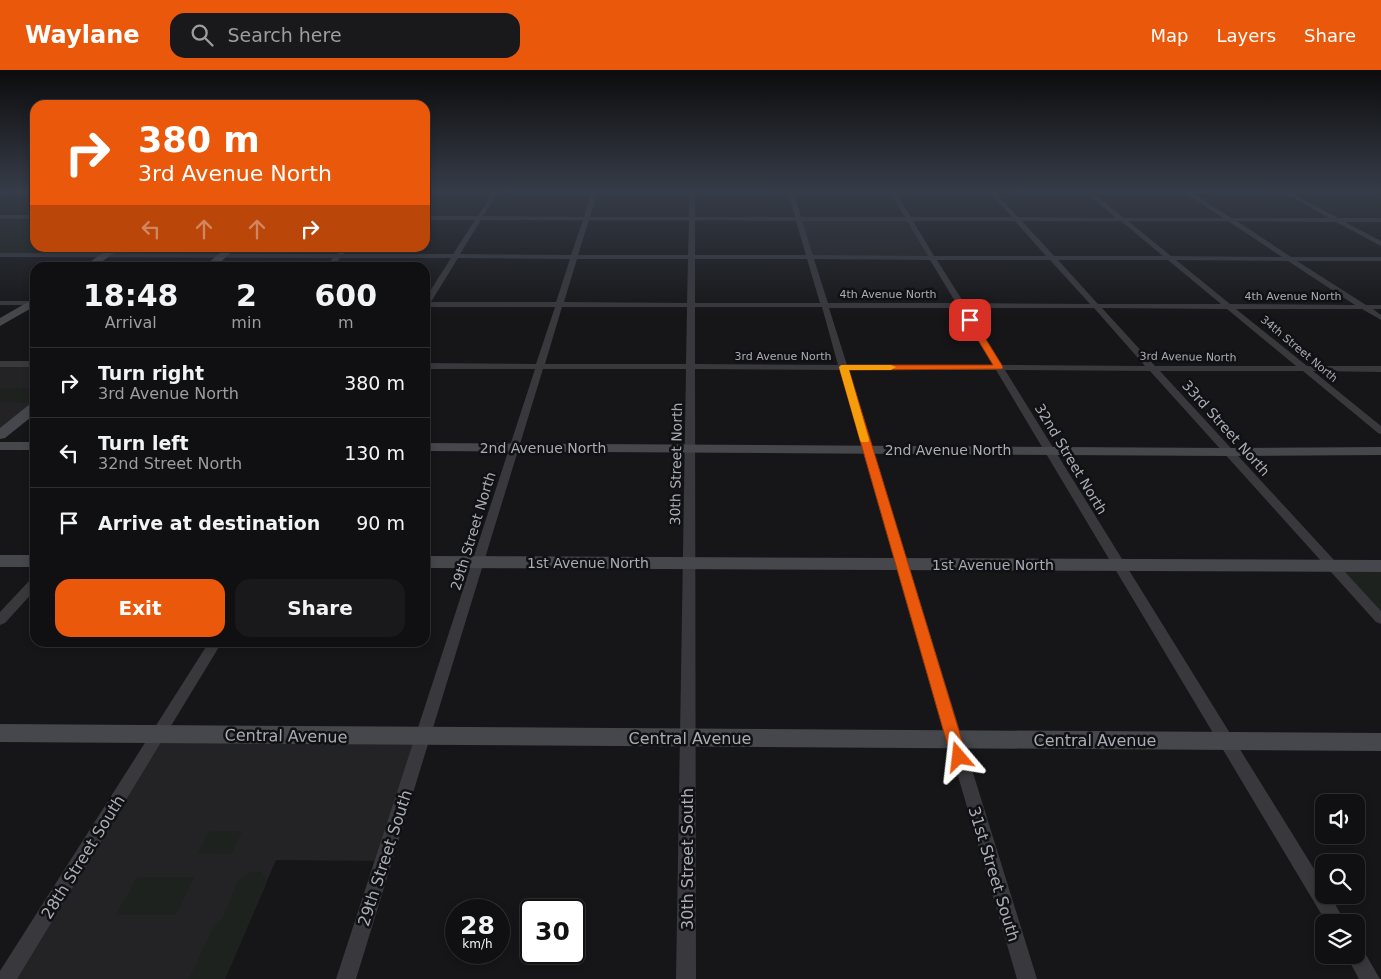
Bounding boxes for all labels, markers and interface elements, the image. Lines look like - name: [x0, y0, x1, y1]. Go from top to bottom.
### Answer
- search box: [170, 13, 520, 58]
- text: Waylane: [25, 21, 140, 49]
- icon: search: [188, 21, 216, 49]
- text: Search here: [228, 24, 342, 46]
- text: Map: [1150, 25, 1188, 46]
- text: Layers: [1216, 25, 1276, 46]
- text: Share: [1304, 25, 1356, 46]
- icon: right: [55, 120, 120, 185]
- text: 380 m: [138, 120, 260, 160]
- text: 3rd Avenue North: [138, 161, 332, 186]
- icon: left: [137, 215, 165, 243]
- icon: ahead: [190, 215, 218, 243]
- icon: ahead: [243, 215, 271, 243]
- icon: right: [296, 215, 324, 243]
- text: 18:48: [83, 278, 178, 313]
- text: 2: [236, 278, 257, 313]
- text: 600: [314, 278, 377, 313]
- street label: 4th Avenue North: [840, 288, 936, 301]
- street label: 4th Avenue North: [1245, 290, 1341, 303]
- pin: [949, 299, 991, 341]
- icon: arrive: [956, 306, 984, 334]
- text: Arrival: [105, 313, 157, 332]
- text: min: [231, 313, 262, 332]
- text: m: [338, 313, 354, 332]
- street label: 34th Street North: [1258, 313, 1340, 385]
- street label: 3rd Avenue North: [735, 350, 831, 363]
- street label: 3rd Avenue North: [1139, 350, 1237, 364]
- text: Turn right: [98, 362, 204, 384]
- icon: right: [55, 369, 83, 397]
- text: 380 m: [344, 372, 405, 394]
- street label: 33rd Street North: [1179, 377, 1273, 479]
- text: 3rd Avenue North: [98, 384, 239, 403]
- street label: 32nd Street North: [1032, 401, 1110, 517]
- street label: 30th Street North: [667, 402, 685, 526]
- text: Turn left: [98, 432, 189, 454]
- icon: left: [55, 439, 83, 467]
- street label: 2nd Avenue North: [480, 440, 606, 456]
- text: 130 m: [344, 442, 405, 464]
- street label: 2nd Avenue North: [885, 442, 1011, 458]
- text: 32nd Street North: [98, 454, 242, 473]
- street label: 29th Street North: [447, 470, 499, 592]
- icon: arrive: [55, 509, 83, 537]
- text: Arrive at destination: [98, 512, 320, 534]
- text: 90 m: [356, 512, 405, 534]
- street label: 1st Avenue North: [527, 555, 649, 571]
- street label: 1st Avenue North: [932, 557, 1054, 573]
- button: Exit: [55, 579, 225, 637]
- button: Share: [235, 579, 405, 637]
- street label: Central Avenue: [224, 725, 348, 747]
- street label: Central Avenue: [629, 729, 751, 748]
- position arrow: [932, 730, 984, 782]
- street label: Central Avenue: [1034, 731, 1156, 750]
- street label: 29th Street South: [354, 788, 416, 928]
- street label: 30th Street South: [678, 788, 697, 930]
- street label: 28th Street South: [37, 792, 129, 922]
- map controls: [1315, 794, 1365, 964]
- button: sound: [1315, 794, 1365, 844]
- street label: 31st Street South: [964, 804, 1024, 944]
- button: search: [1315, 854, 1365, 904]
- speed limit sign: 30: [520, 899, 585, 964]
- text: 28: [460, 911, 495, 940]
- button: layers: [1315, 914, 1365, 964]
- text: km/h: [462, 937, 493, 951]

